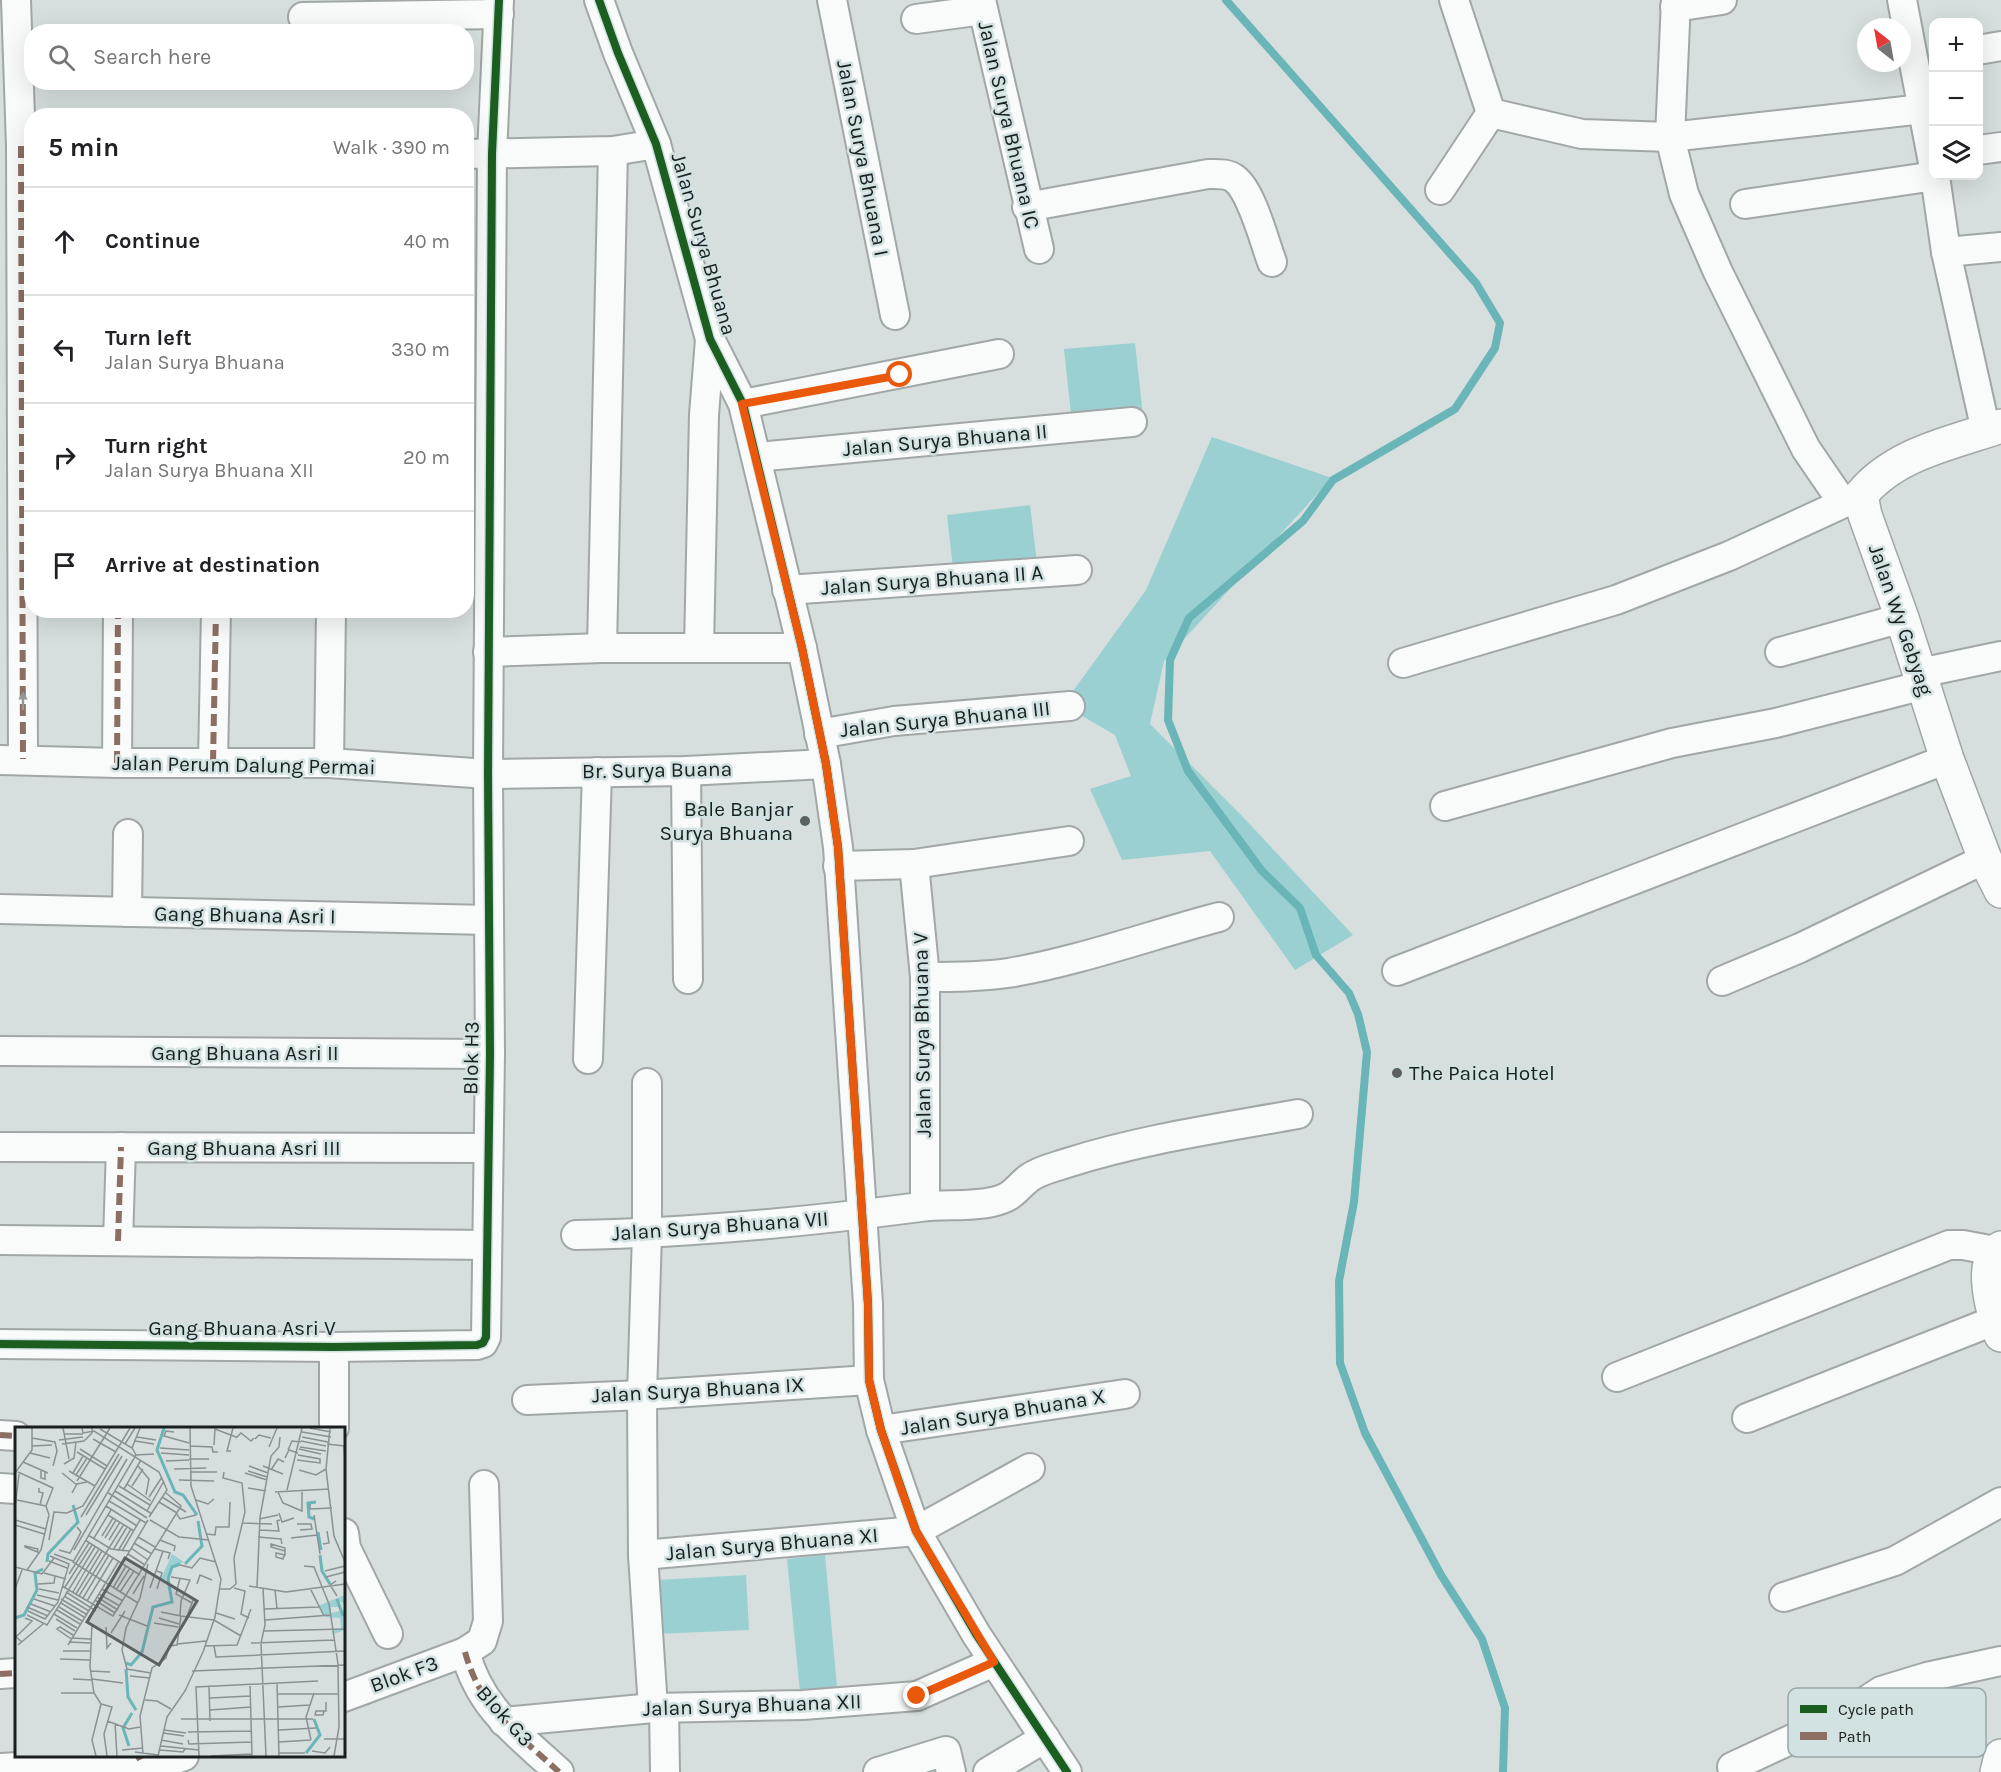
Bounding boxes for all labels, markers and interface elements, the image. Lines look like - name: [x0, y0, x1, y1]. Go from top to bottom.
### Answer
- north arrow: [1857, 18, 1911, 72]
- map controls: [1929, 18, 1983, 180]
- button: +: [1929, 18, 1983, 72]
- street label: Jalan Surya Bhuana IC: [973, 19, 1045, 231]
- search box: [24, 24, 474, 90]
- icon: search: [45, 41, 78, 74]
- text: Search here: [93, 44, 211, 70]
- street label: Jalan Surya Bhuana I: [832, 58, 894, 258]
- button: −: [1929, 72, 1983, 126]
- button: layers: [1929, 126, 1983, 180]
- text: 5 min: [48, 132, 119, 163]
- text: Walk · 390 m: [333, 136, 450, 159]
- street label: Jalan Surya Bhuana: [666, 150, 742, 338]
- icon: ahead: [48, 225, 81, 258]
- text: Continue: [105, 228, 200, 254]
- text: 40 m: [404, 230, 450, 253]
- text: Turn left: [105, 325, 192, 351]
- icon: left: [48, 333, 81, 366]
- text: 330 m: [391, 338, 450, 361]
- text: Jalan Surya Bhuana: [105, 351, 285, 374]
- route start: [886, 361, 912, 387]
- street label: Jalan Surya Bhuana II: [842, 419, 1048, 461]
- text: Turn right: [105, 433, 208, 459]
- icon: right: [48, 441, 81, 474]
- text: 20 m: [403, 446, 450, 469]
- text: Jalan Surya Bhuana XII: [105, 459, 314, 482]
- street label: Jalan Wy Gebyag: [1864, 541, 1938, 699]
- icon: arrive: [48, 549, 81, 582]
- text: Arrive at destination: [105, 552, 320, 578]
- street label: Jalan Surya Bhuana II A: [820, 560, 1044, 600]
- one-way arrow: [18, 691, 28, 710]
- street label: Jalan Surya Bhuana III: [839, 696, 1051, 742]
- street label: Jalan Perum Dalung Permai: [112, 751, 376, 779]
- street label: Br. Surya Buana: [582, 757, 732, 783]
- place label: Bale Banjar Surya Bhuana: [659, 797, 793, 845]
- marker: Bale Banjar Surya Bhuana: [798, 814, 812, 828]
- street label: Gang Bhuana Asri I: [154, 901, 336, 929]
- street label: Jalan Surya Bhuana V: [908, 932, 936, 1138]
- street label: Blok H3: [458, 1021, 484, 1095]
- street label: Gang Bhuana Asri II: [151, 1041, 339, 1065]
- place label: The Paica Hotel: [1409, 1061, 1555, 1085]
- marker: The Paica Hotel: [1390, 1066, 1404, 1080]
- street label: Gang Bhuana Asri III: [147, 1136, 341, 1160]
- street label: Jalan Surya Bhuana VII: [611, 1206, 829, 1246]
- street label: Gang Bhuana Asri V: [148, 1316, 336, 1340]
- street label: Jalan Surya Bhuana IX: [591, 1372, 805, 1408]
- street label: Jalan Surya Bhuana X: [899, 1384, 1107, 1440]
- inset map: [15, 1427, 345, 1757]
- street label: Jalan Surya Bhuana XI: [665, 1523, 879, 1565]
- street label: Blok F3: [367, 1651, 441, 1697]
- street label: Blok G3: [472, 1681, 538, 1751]
- route end: [903, 1682, 929, 1708]
- legend: [1788, 1688, 1986, 1757]
- street label: Jalan Surya Bhuana XII: [642, 1689, 862, 1721]
- text: Cycle path: [1838, 1700, 1914, 1719]
- text: Path: [1838, 1727, 1871, 1746]

